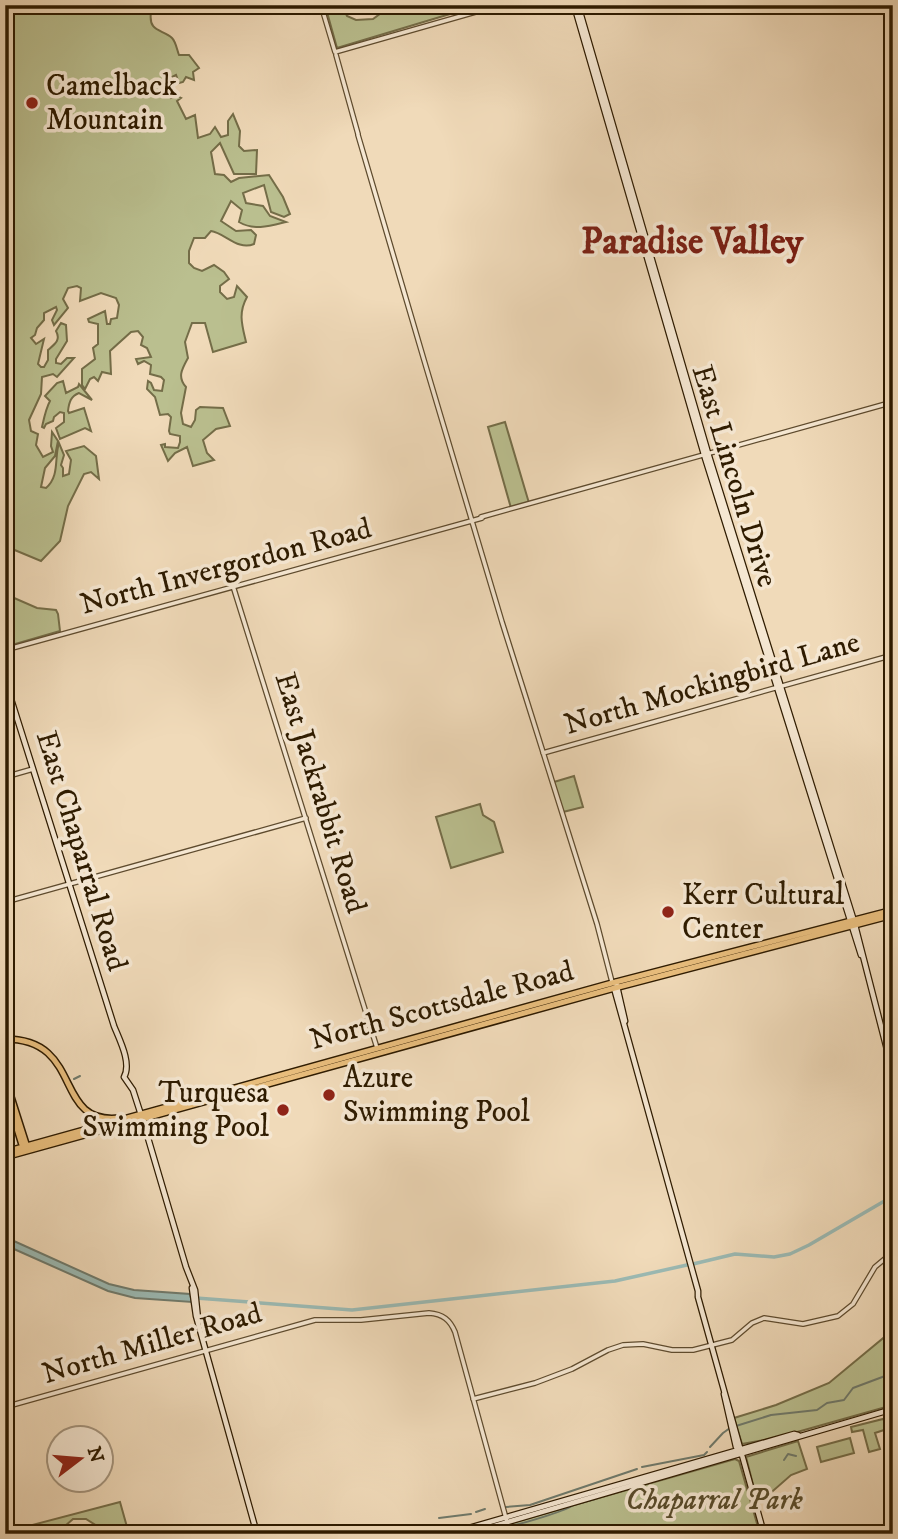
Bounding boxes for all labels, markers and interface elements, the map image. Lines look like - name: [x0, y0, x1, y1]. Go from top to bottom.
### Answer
- place label: Camelback Mountain: [46, 68, 177, 139]
- marker: Camelback Mountain: [24, 95, 40, 111]
- district label: Paradise Valley: [581, 219, 804, 266]
- street label: East Lincoln Drive: [683, 360, 785, 592]
- street label: North Invergordon Road: [76, 510, 376, 624]
- street label: North Mockingbird Lane: [560, 624, 864, 744]
- street label: East Jackrabbit Road: [266, 668, 374, 918]
- street label: East Chaparral Road: [27, 727, 135, 975]
- place label: Kerr Cultural Center: [682, 877, 844, 948]
- marker: Kerr Cultural Center: [660, 904, 676, 920]
- street label: North Scottsdale Road: [306, 953, 578, 1059]
- place label: Azure Swimming Pool: [343, 1060, 530, 1131]
- place label: Turquesa Swimming Pool: [82, 1075, 269, 1146]
- marker: Azure Swimming Pool: [321, 1087, 337, 1103]
- marker: Turquesa Swimming Pool: [275, 1102, 291, 1118]
- street label: North Miller Road: [38, 1295, 266, 1393]
- north arrow: [46, 1424, 116, 1494]
- text: N: [82, 1444, 108, 1466]
- park label: Chaparral Park: [625, 1482, 803, 1519]

